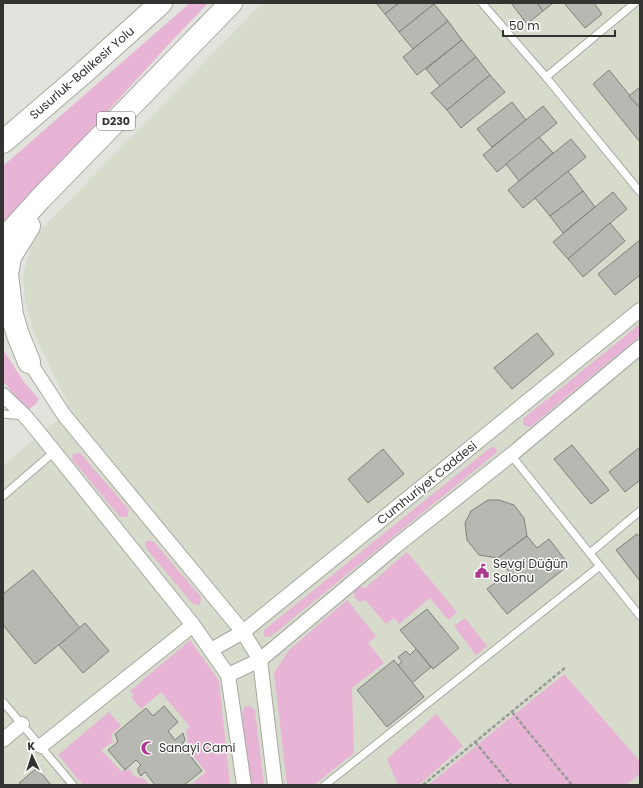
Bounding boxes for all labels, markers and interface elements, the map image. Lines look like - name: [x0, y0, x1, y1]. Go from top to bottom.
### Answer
- scale bar: [503, 12, 615, 38]
- text: 50 m: [509, 17, 540, 34]
- street label: Susurluk-Balıkesir Yolu: [26, 22, 138, 123]
- road number: D230: [97, 112, 135, 130]
- street label: Cumhuriyet Caddesi: [373, 437, 480, 528]
- place label: Sevgi Düğün Salonu: [493, 555, 568, 586]
- public building icon: Sevgi Düğün Salonu: [474, 563, 490, 579]
- north arrow: [12, 736, 52, 776]
- text: K: [27, 738, 36, 754]
- place label: Sanayi Cami: [159, 739, 236, 756]
- mosque icon: Sanayi Cami: [140, 740, 156, 756]

